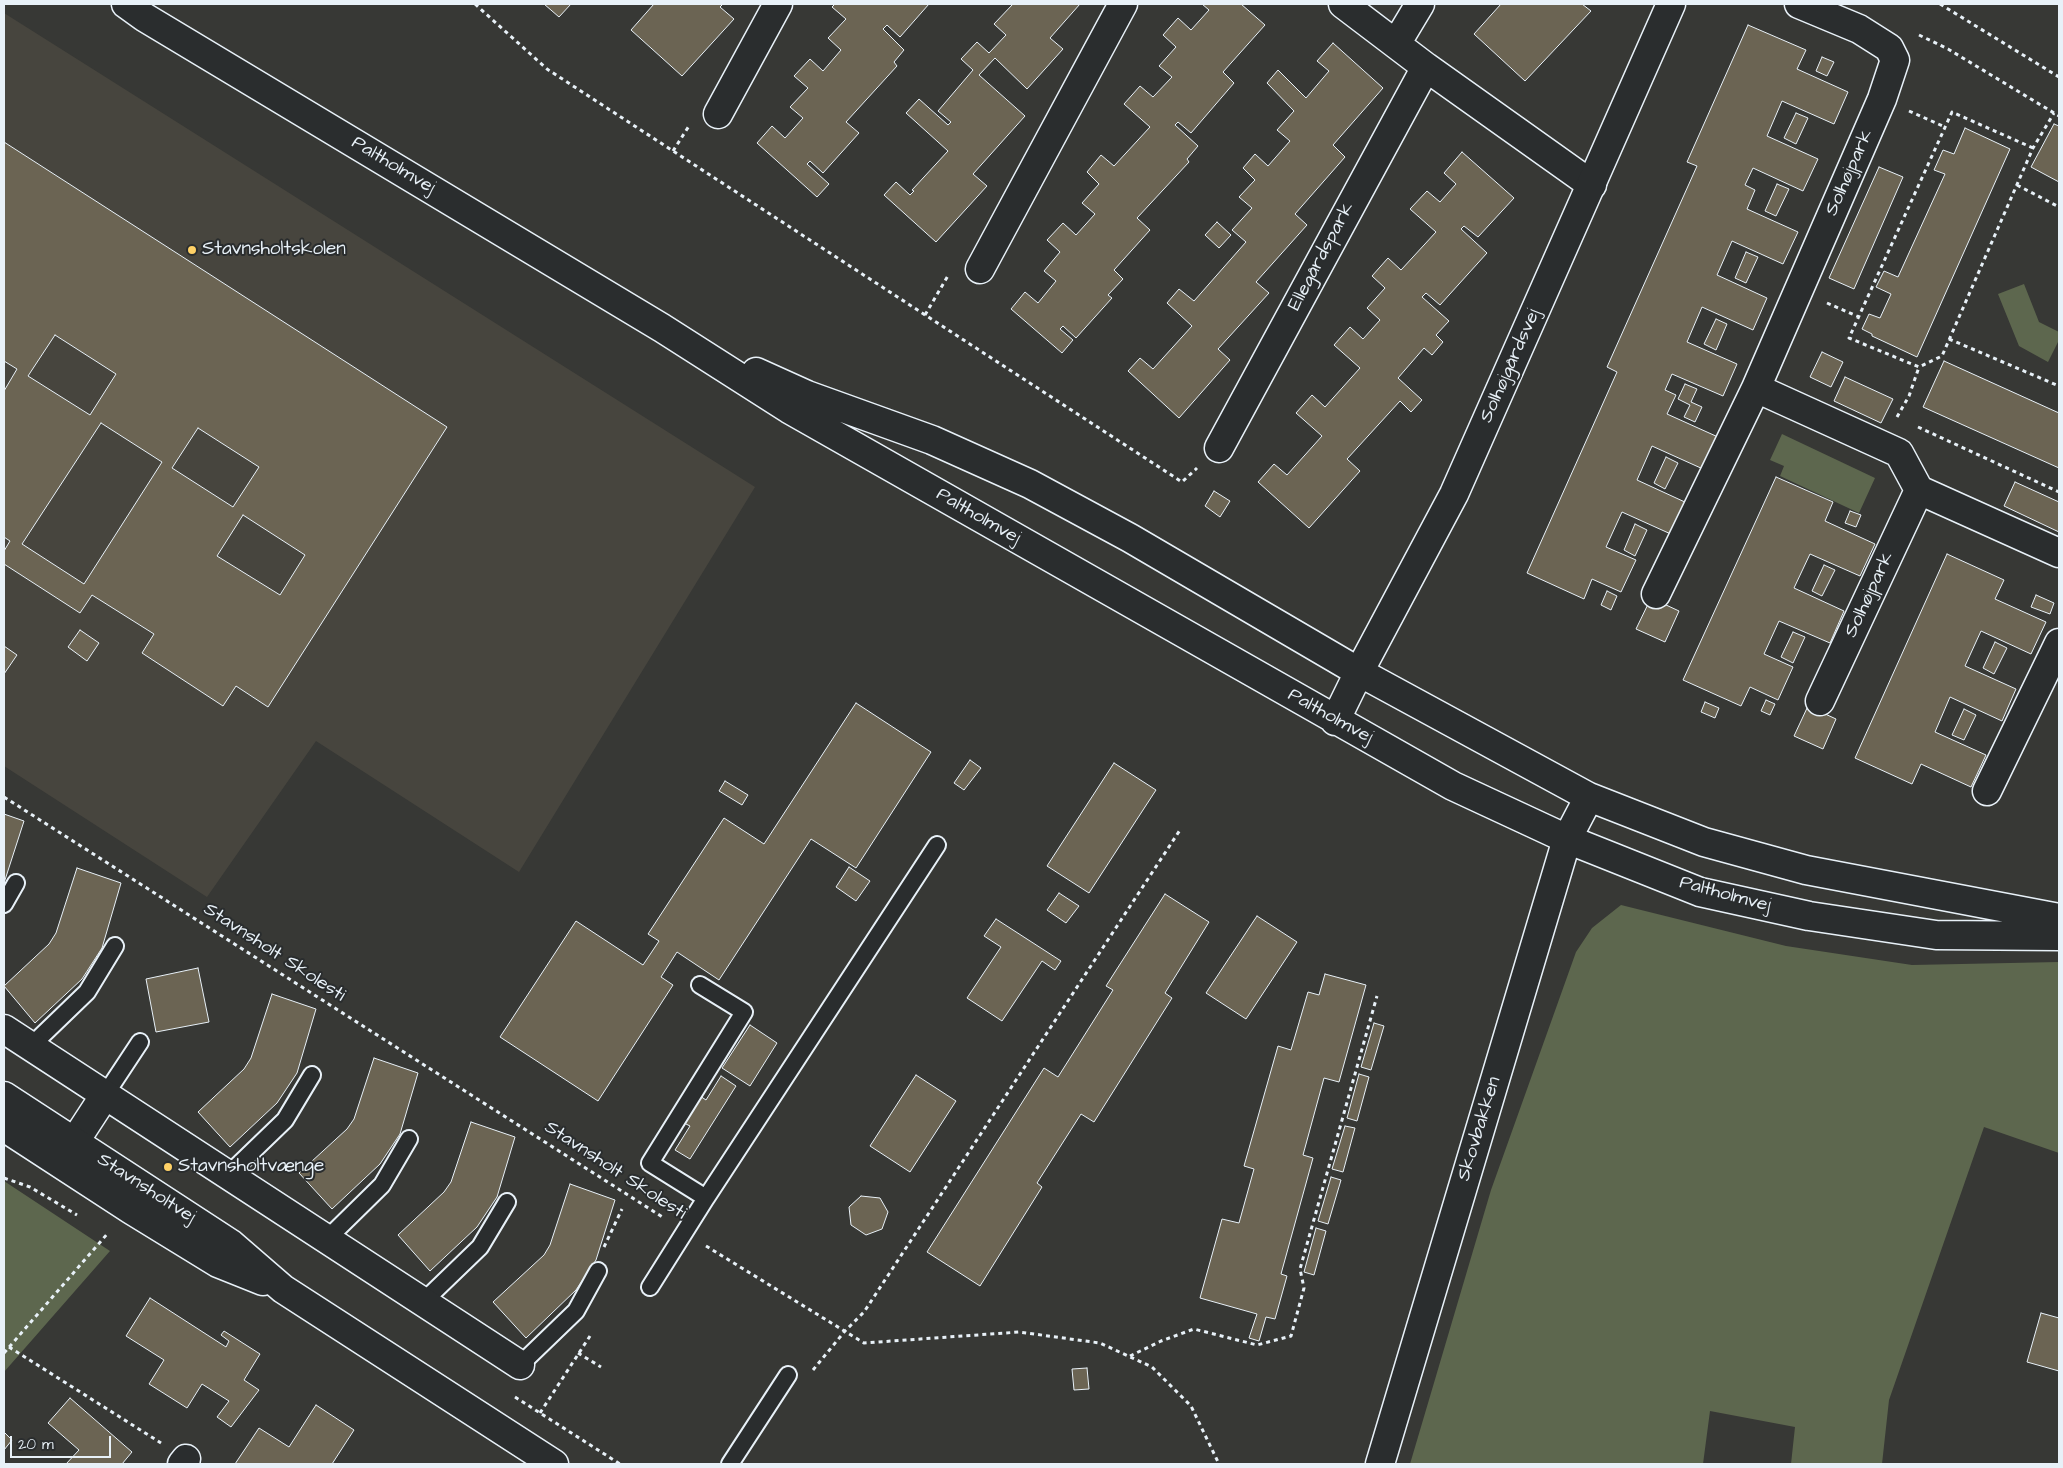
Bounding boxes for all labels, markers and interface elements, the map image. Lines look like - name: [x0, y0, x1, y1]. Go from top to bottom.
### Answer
- street label: Solhøjpark: [1821, 126, 1879, 220]
- street label: Paltholmvej: [347, 132, 439, 200]
- street label: Ellegårdspark: [1284, 199, 1360, 315]
- place label: Stavnsholtskolen: [202, 239, 346, 261]
- marker: Stavnsholtskolen: [186, 244, 198, 256]
- street label: Solhøjgårdsvej: [1476, 306, 1546, 426]
- street label: Paltholmvej: [932, 484, 1024, 550]
- street label: Solhøjpark: [1840, 549, 1900, 641]
- street label: Paltholmvej: [1283, 684, 1377, 750]
- street label: Paltholmvej: [1677, 872, 1773, 918]
- street label: Stavnsholt Skolesti: [199, 899, 349, 1007]
- street label: Skovbakken: [1453, 1074, 1507, 1184]
- street label: Stavnsholt Skolesti: [540, 1117, 690, 1225]
- street label: Stavnsholtvej: [93, 1149, 199, 1229]
- place label: Stavnsholtvænge: [178, 1156, 324, 1178]
- marker: Stavnsholtvænge: [162, 1161, 174, 1173]
- scale bar: [12, 1426, 114, 1458]
- text: 20 m: [18, 1434, 54, 1455]

